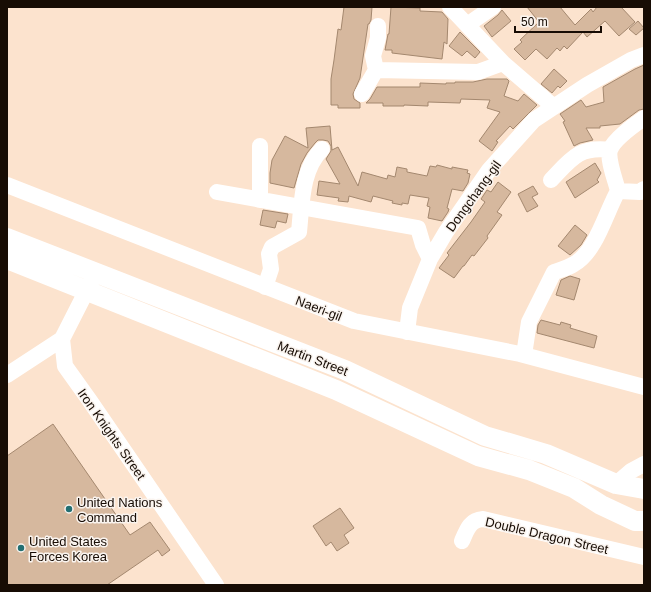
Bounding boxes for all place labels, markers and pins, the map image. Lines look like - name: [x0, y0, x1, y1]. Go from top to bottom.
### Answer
- place label: United Nations Command: [77, 495, 163, 525]
- marker: United Nations Command: [64, 504, 74, 514]
- place label: United States Forces Korea: [29, 534, 108, 564]
- marker: United States Forces Korea: [16, 543, 26, 553]

